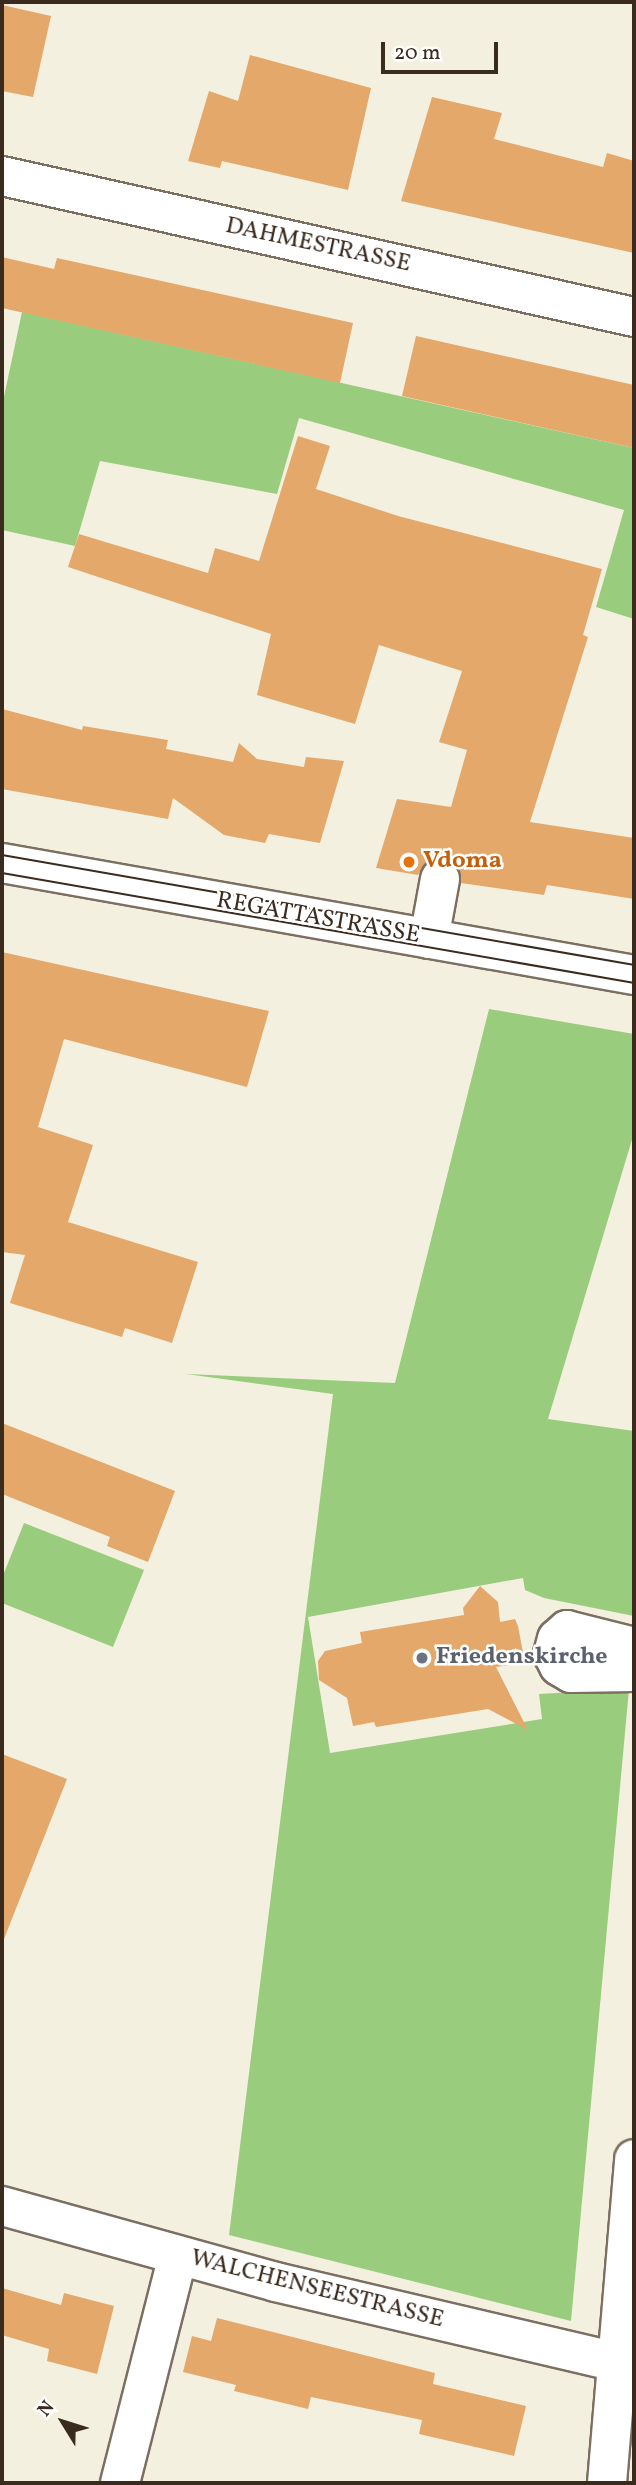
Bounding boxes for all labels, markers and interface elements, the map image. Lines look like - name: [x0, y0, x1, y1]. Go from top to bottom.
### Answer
- scale bar: [384, 28, 501, 72]
- text: 20 m: [394, 39, 440, 68]
- street label: DAHMESTRASSE: [223, 212, 413, 280]
- place label: Vdoma: [423, 848, 502, 876]
- marker: Vdoma: [401, 854, 417, 870]
- street label: REGATTASTRASSE: [214, 887, 422, 951]
- place label: Friedenskirche: [436, 1644, 608, 1672]
- marker: Friedenskirche: [414, 1650, 430, 1666]
- street label: WALCHENSEESTRASSE: [187, 2245, 447, 2335]
- north arrow: [28, 2387, 98, 2457]
- text: N: [32, 2396, 61, 2423]

